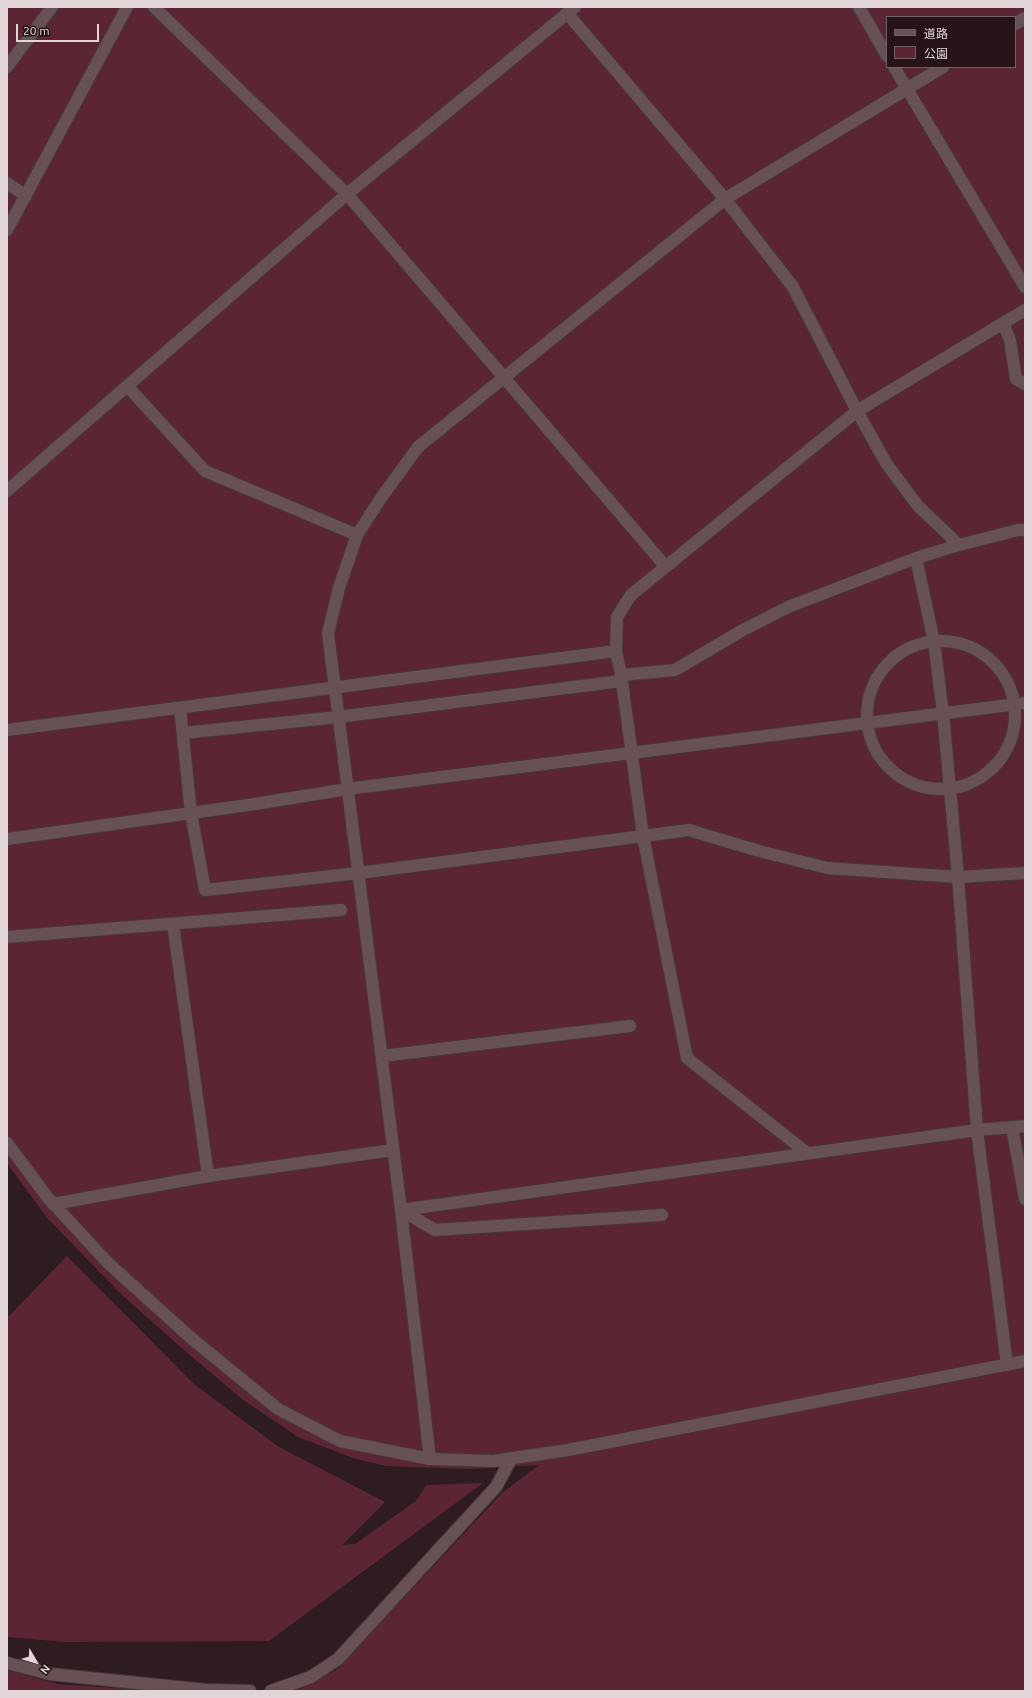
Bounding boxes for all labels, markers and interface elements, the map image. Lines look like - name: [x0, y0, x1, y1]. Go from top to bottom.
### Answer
- scale bar: [18, 16, 101, 42]
- legend: [886, 16, 1016, 68]
- text: 20 m: [23, 24, 50, 37]
- text: 道路: [924, 27, 948, 40]
- text: 公園: [924, 47, 948, 60]
- north arrow: [16, 1642, 56, 1682]
- text: N: [38, 1662, 53, 1676]

